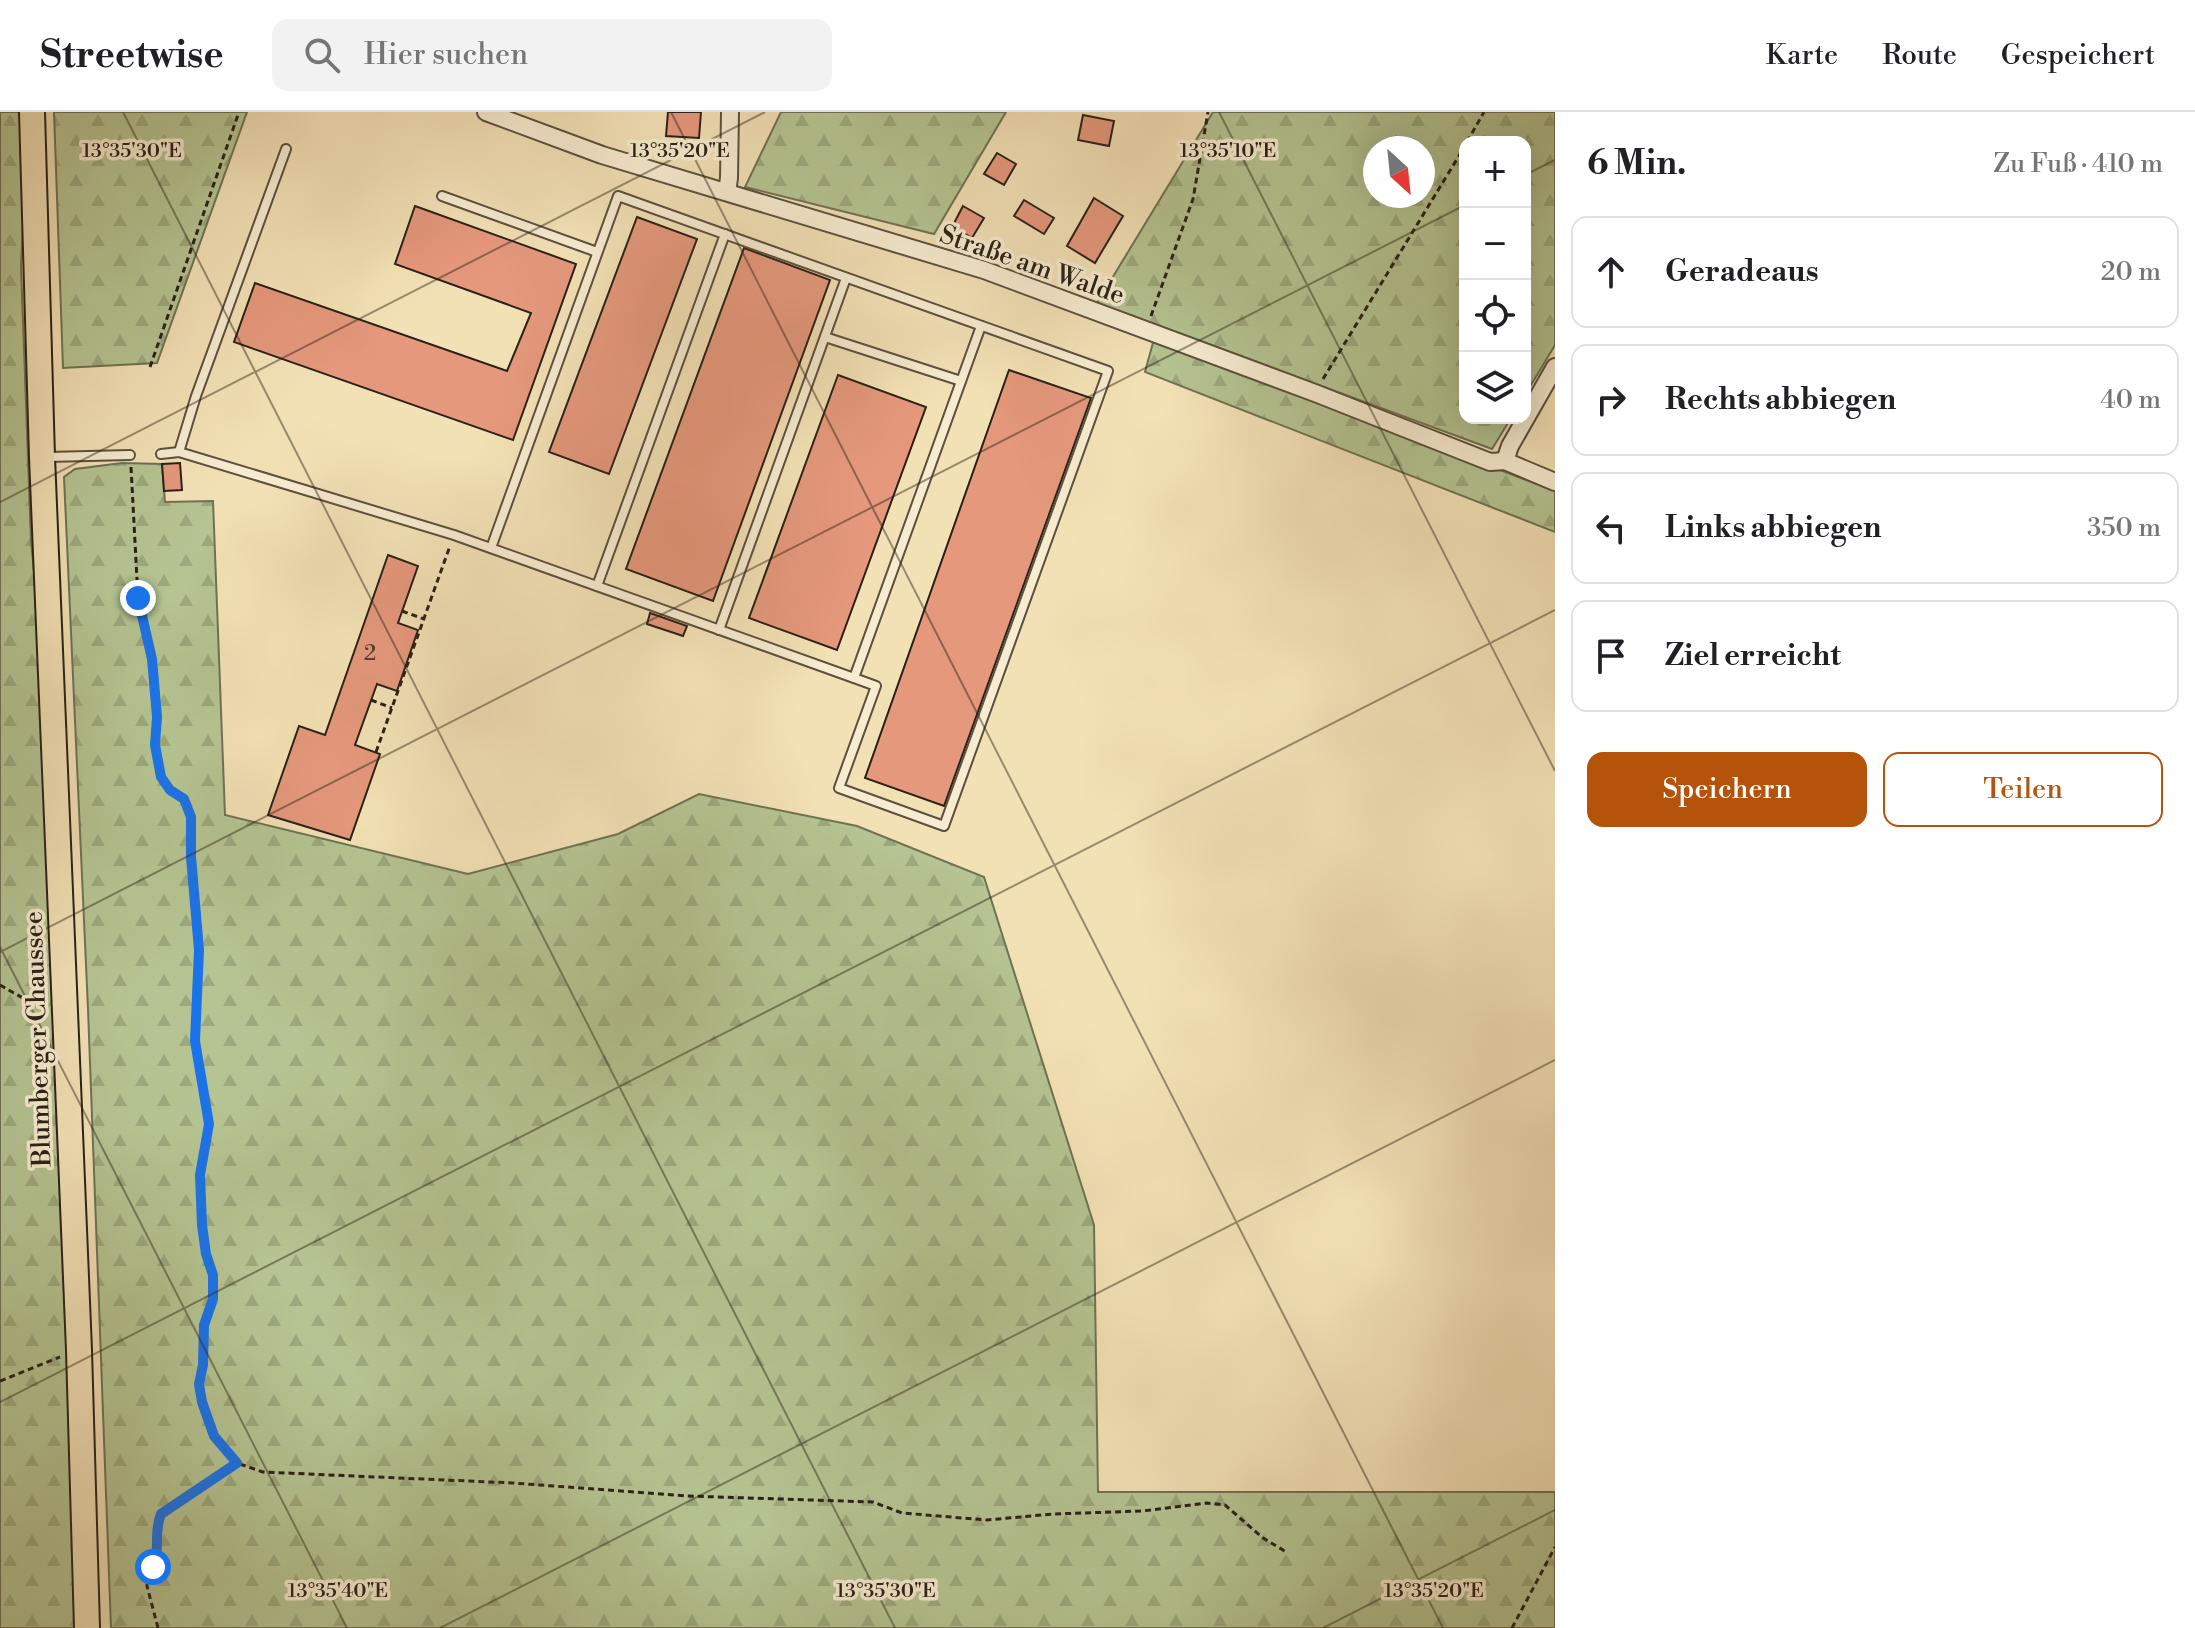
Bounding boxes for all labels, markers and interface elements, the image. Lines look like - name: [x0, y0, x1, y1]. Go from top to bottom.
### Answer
- search box: [272, 19, 832, 91]
- text: Streetwise: [40, 32, 224, 79]
- icon: search: [300, 33, 344, 77]
- text: Hier suchen: [364, 36, 528, 74]
- text: Karte: [1766, 38, 1838, 73]
- text: Route: [1882, 38, 1957, 73]
- text: Gespeichert: [2001, 38, 2155, 73]
- north arrow: [1363, 136, 1435, 208]
- map controls: [1459, 136, 1531, 424]
- button: +: [1459, 136, 1531, 208]
- text: 13°35'30"E: [82, 139, 182, 164]
- text: 13°35'20"E: [630, 139, 730, 164]
- text: 13°35'10"E: [1180, 139, 1276, 164]
- text: 6 Min.: [1587, 143, 1686, 185]
- text: Zu Fuß · 410 m: [1993, 148, 2163, 180]
- button: −: [1459, 208, 1531, 280]
- street label: Straße am Walde: [935, 218, 1129, 312]
- icon: ahead: [1589, 250, 1633, 294]
- text: Geradeaus: [1665, 253, 1819, 291]
- text: 20 m: [2101, 256, 2161, 288]
- button: locate: [1459, 280, 1531, 352]
- button: layers: [1459, 352, 1531, 424]
- icon: right: [1589, 378, 1633, 422]
- text: Rechts abbiegen: [1665, 381, 1896, 419]
- text: 40 m: [2100, 384, 2161, 416]
- icon: left: [1589, 506, 1633, 550]
- text: Links abbiegen: [1665, 509, 1881, 547]
- text: 350 m: [2087, 512, 2161, 544]
- route end: [120, 580, 156, 616]
- icon: arrive: [1589, 634, 1633, 678]
- text: Ziel erreicht: [1665, 637, 1841, 675]
- house number: 2: [364, 640, 376, 667]
- button: Speichern: [1587, 752, 1867, 827]
- button: Teilen: [1883, 752, 2163, 827]
- street label: Blumberger Chaussee: [18, 911, 58, 1168]
- route start: [135, 1549, 171, 1585]
- text: 13°35'40"E: [288, 1579, 388, 1604]
- text: 13°35'30"E: [836, 1579, 936, 1604]
- text: 13°35'20"E: [1384, 1579, 1484, 1604]

